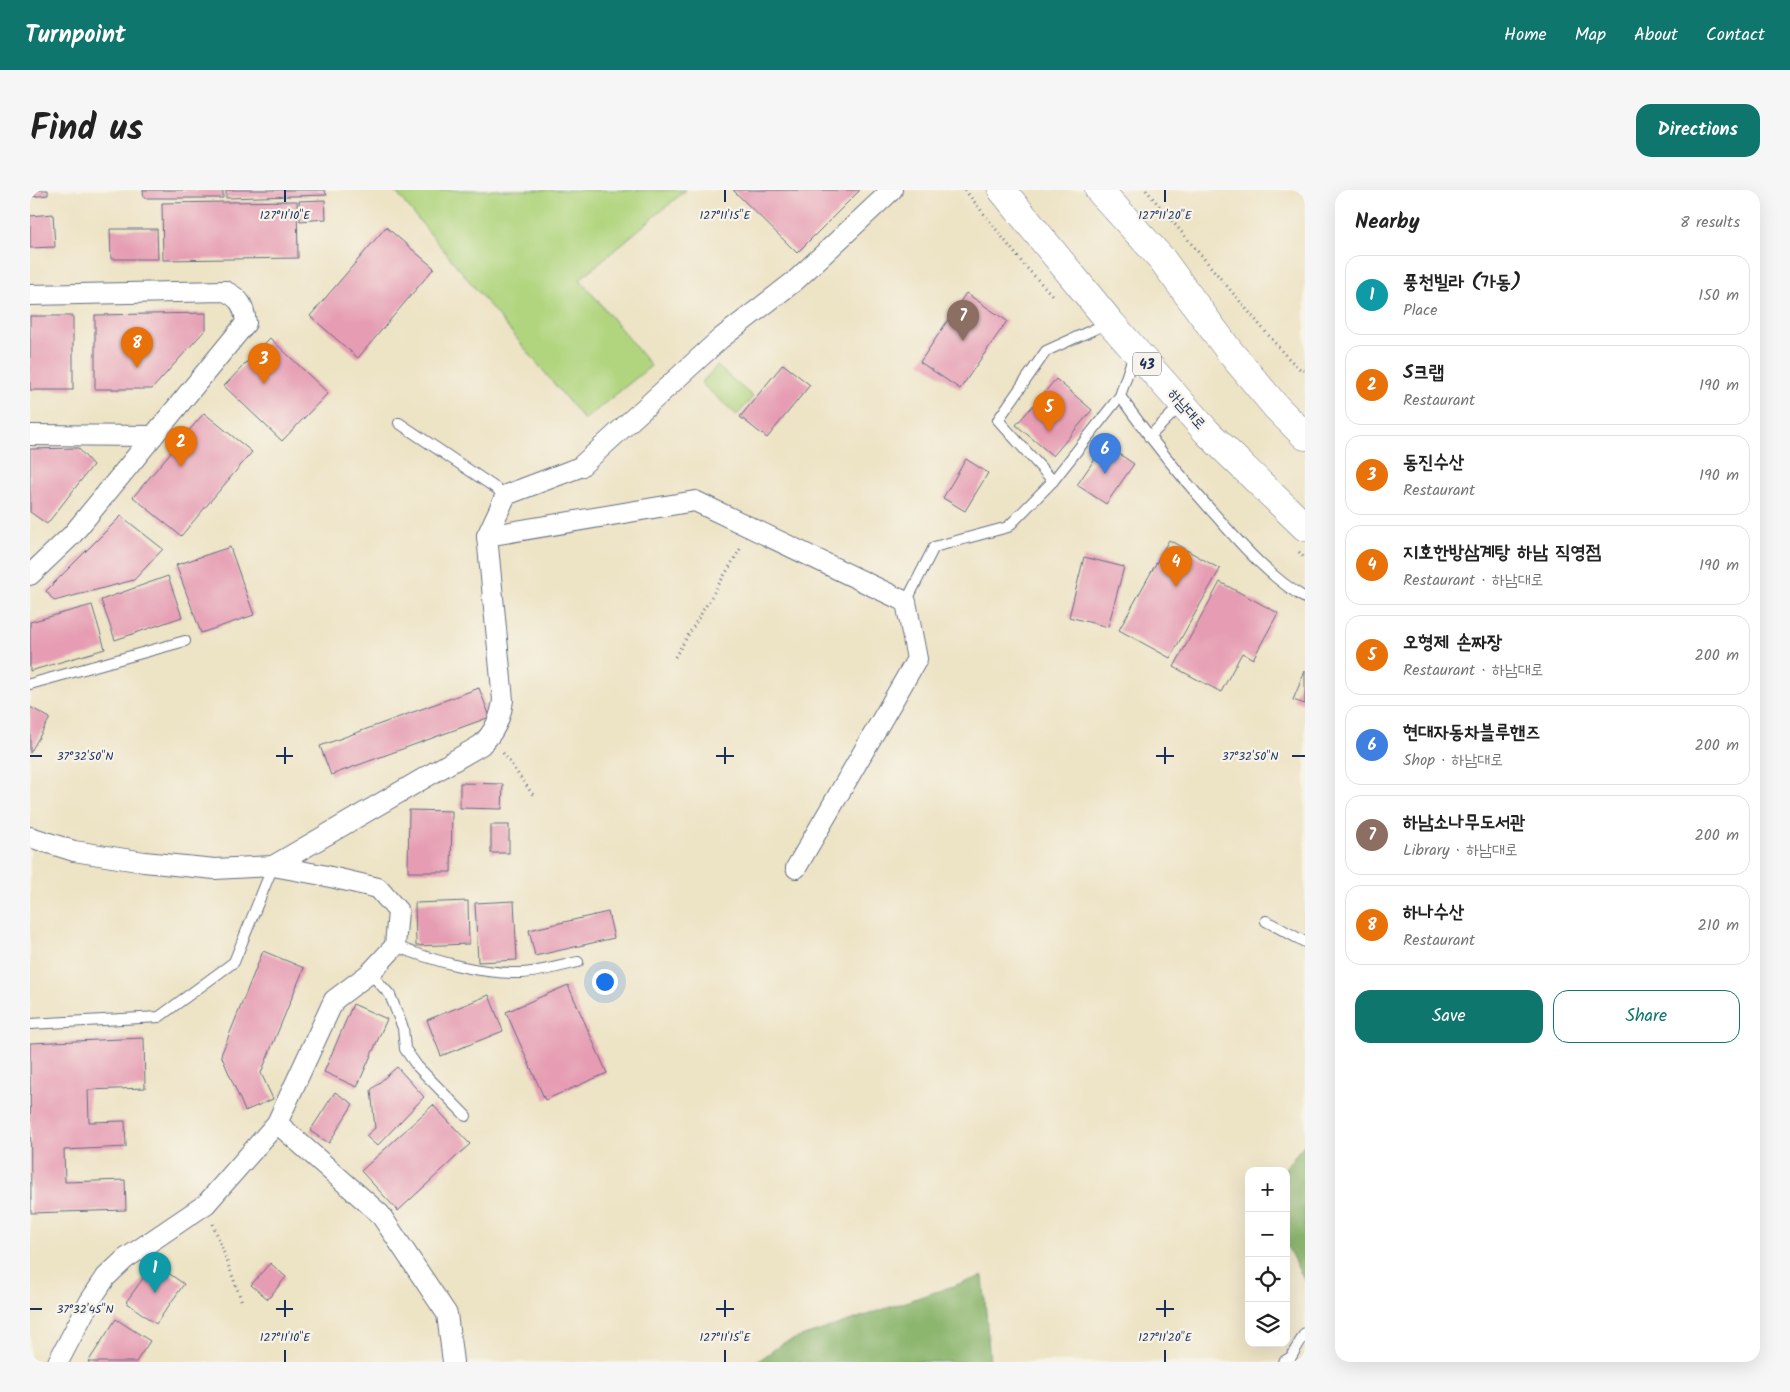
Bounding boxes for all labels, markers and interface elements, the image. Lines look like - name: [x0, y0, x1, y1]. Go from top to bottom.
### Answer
- text: Turnpoint: [25, 16, 126, 55]
- text: Home: [1504, 21, 1547, 50]
- text: Map: [1575, 21, 1606, 50]
- text: About: [1634, 21, 1678, 50]
- text: Contact: [1706, 21, 1765, 50]
- text: Find us: [30, 102, 143, 158]
- button: Directions: [1636, 104, 1760, 157]
- text: 127°11'10"E: [260, 206, 311, 225]
- text: 127°11'15"E: [700, 206, 751, 225]
- text: 127°11'20"E: [1138, 206, 1193, 225]
- text: Nearby: [1355, 206, 1420, 239]
- text: 8 results: [1680, 210, 1740, 235]
- text: 풍천빌라 (가동): [1403, 268, 1521, 298]
- text: 1: [1370, 283, 1374, 308]
- text: 150 m: [1698, 283, 1739, 308]
- text: Place: [1403, 298, 1437, 323]
- pin: 7: [947, 300, 979, 341]
- pin: 8: [121, 327, 153, 368]
- pin: 3: [248, 343, 280, 384]
- road number: 43: [1133, 352, 1161, 375]
- text: S크랩: [1403, 358, 1444, 388]
- text: 2: [1367, 373, 1377, 398]
- text: 190 m: [1699, 373, 1739, 398]
- street label: 하남대로: [1161, 384, 1211, 436]
- text: Restaurant: [1403, 388, 1475, 413]
- pin: 5: [1033, 391, 1065, 432]
- pin: 2: [165, 426, 197, 467]
- pin: 6: [1089, 433, 1121, 474]
- text: 동진수산: [1403, 448, 1464, 478]
- text: 3: [1368, 463, 1376, 488]
- text: 190 m: [1699, 463, 1739, 488]
- text: Restaurant: [1403, 478, 1475, 503]
- text: 지호한방삼계탕 하남 직영점: [1403, 538, 1601, 568]
- pin: 4: [1160, 546, 1192, 587]
- text: 4: [1368, 553, 1376, 578]
- text: 190 m: [1699, 553, 1739, 578]
- text: Restaurant · 하남대로: [1403, 568, 1543, 593]
- text: 오형제 손짜장: [1403, 628, 1502, 658]
- text: 5: [1368, 643, 1376, 668]
- text: 200 m: [1695, 643, 1739, 668]
- text: Restaurant · 하남대로: [1403, 658, 1543, 683]
- text: 현대자동차블루핸즈: [1403, 718, 1541, 748]
- text: 6: [1368, 733, 1376, 758]
- text: 200 m: [1695, 733, 1739, 758]
- text: 37°32'50"N: [57, 747, 113, 766]
- text: 37°32'50"N: [1222, 747, 1278, 766]
- text: Shop · 하남대로: [1403, 748, 1503, 773]
- text: 하남소나무도서관: [1403, 808, 1525, 838]
- text: 7: [1368, 823, 1376, 848]
- text: 200 m: [1695, 823, 1739, 848]
- text: Library · 하남대로: [1403, 838, 1518, 863]
- text: 하나수산: [1403, 898, 1464, 928]
- text: 8: [1367, 913, 1377, 938]
- text: 210 m: [1698, 913, 1739, 938]
- text: Restaurant: [1403, 928, 1475, 953]
- your location: [592, 969, 618, 995]
- button: Save: [1355, 990, 1543, 1043]
- button: Share: [1553, 990, 1740, 1043]
- map controls: [1245, 1167, 1290, 1347]
- button: +: [1245, 1167, 1290, 1212]
- button: −: [1245, 1212, 1290, 1257]
- pin: 1: [139, 1252, 171, 1293]
- button: locate: [1245, 1257, 1290, 1302]
- text: 37°32'45"N: [56, 1300, 114, 1319]
- button: layers: [1245, 1302, 1290, 1347]
- text: 127°11'10"E: [260, 1328, 311, 1347]
- text: 127°11'15"E: [700, 1328, 751, 1347]
- text: 127°11'20"E: [1138, 1328, 1193, 1347]

